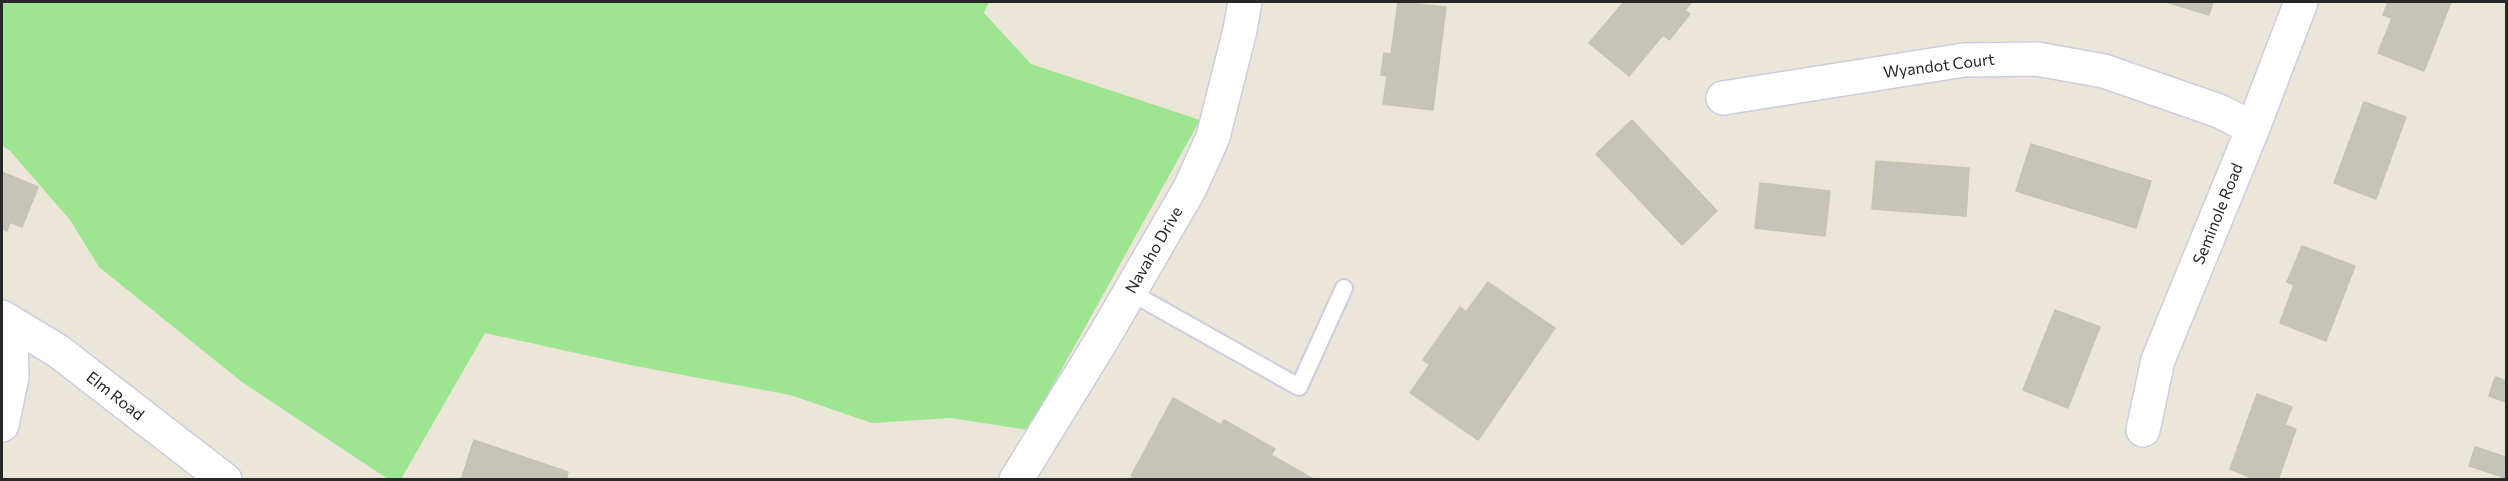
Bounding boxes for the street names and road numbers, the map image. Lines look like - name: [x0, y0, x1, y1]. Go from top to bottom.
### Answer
- street label: Wyandot Court: [1882, 50, 1996, 82]
- street label: Seminole Road: [2189, 161, 2247, 267]
- street label: Navaho Drive: [1121, 203, 1187, 297]
- street label: Elm Road: [82, 368, 148, 424]

